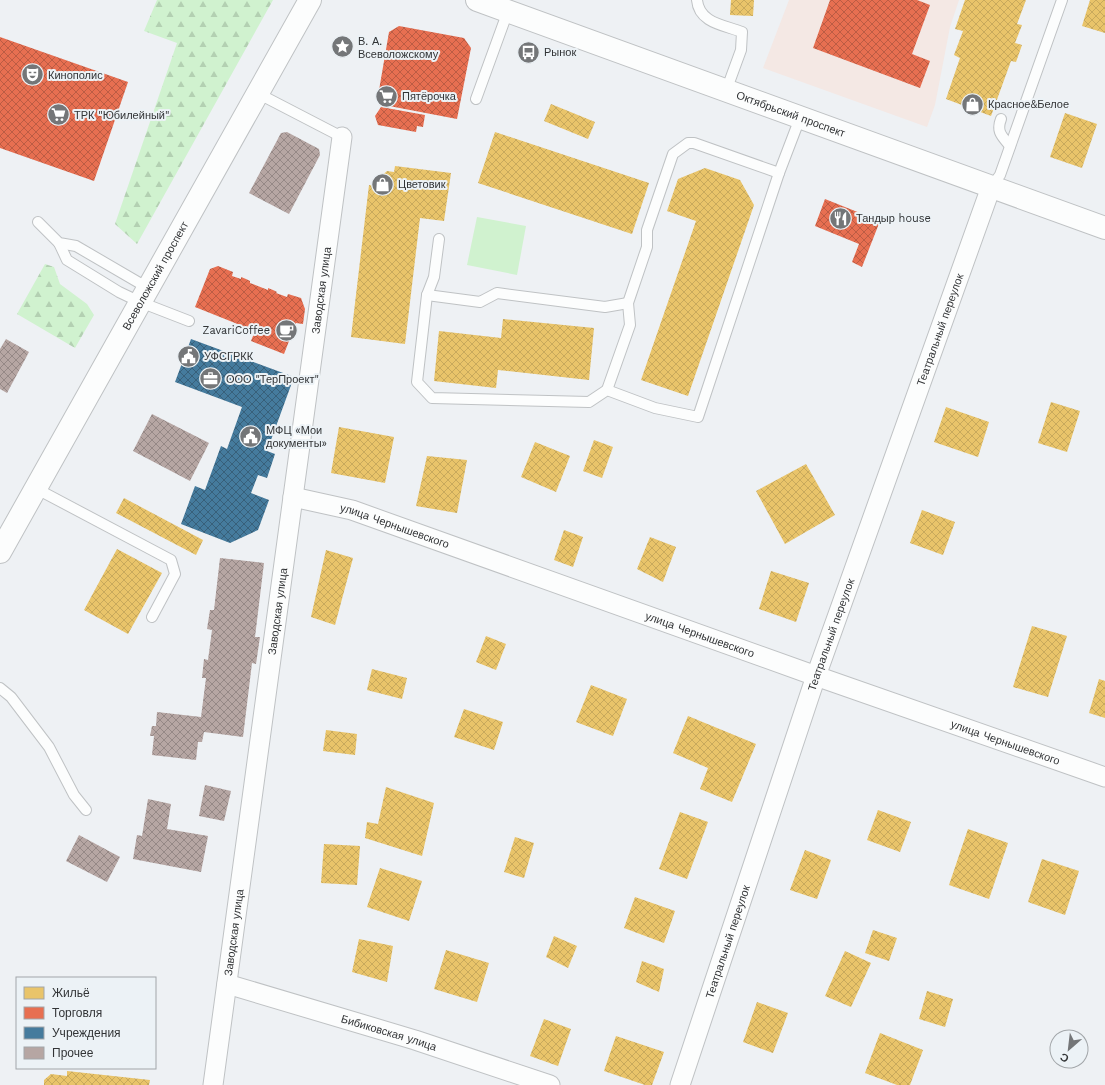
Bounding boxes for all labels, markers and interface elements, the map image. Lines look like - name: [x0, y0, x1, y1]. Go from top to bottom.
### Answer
- place icon: В. А. Всеволожскому: [329, 34, 355, 60]
- place label: В. А. Всеволожскому: [358, 35, 439, 61]
- bus stop icon: Рынок: [515, 39, 541, 65]
- place label: Рынок: [544, 46, 576, 59]
- theatre icon: Кинополис: [19, 62, 45, 88]
- place label: Кинополис: [48, 69, 103, 82]
- supermarket icon: Пятёрочка: [374, 83, 400, 109]
- street label: Октябрьский проспект: [735, 89, 847, 140]
- place label: Пятёрочка: [402, 90, 457, 103]
- shop icon: Красное&Белое: [959, 91, 985, 117]
- place label: Красное&Белое: [988, 98, 1069, 111]
- supermarket icon: ТРК "Юбилейный": [45, 102, 71, 128]
- place label: ТРК "Юбилейный": [74, 109, 169, 122]
- shop icon: Цветовик: [370, 171, 396, 197]
- place label: Цветовик: [398, 178, 446, 191]
- restaurant icon: Тандыр house: [827, 205, 853, 231]
- place label: Тандыр house: [856, 212, 931, 225]
- street label: Всеволожский проспект: [120, 219, 191, 333]
- street label: Заводская улица: [309, 245, 334, 335]
- street label: Театральный переулок: [914, 272, 967, 388]
- cafe icon: ZavariCoffee: [273, 317, 299, 343]
- place label: ZavariCoffee: [203, 324, 270, 337]
- public building icon: УФСГРКК: [176, 343, 202, 369]
- place label: УФСГРКК: [204, 350, 254, 363]
- office icon: ООО "ТерПроект": [198, 366, 224, 392]
- place label: ООО "ТерПроект": [226, 373, 319, 386]
- public building icon: МФЦ «Мои документы»: [238, 423, 264, 449]
- place label: МФЦ «Мои документы»: [266, 424, 327, 450]
- street label: улица Чернышевского: [339, 502, 451, 551]
- street label: Заводская улица: [266, 566, 290, 656]
- street label: Театральный переулок: [805, 577, 857, 693]
- street label: улица Чернышевского: [644, 610, 756, 660]
- street label: улица Чернышевского: [949, 718, 1062, 768]
- street label: Театральный переулок: [703, 883, 753, 1000]
- street label: Заводская улица: [222, 887, 247, 977]
- legend: [16, 977, 156, 1069]
- text: Жильё: [52, 986, 90, 1000]
- text: Торговля: [52, 1006, 102, 1020]
- street label: Бибиковская улица: [339, 1012, 439, 1054]
- text: Учреждения: [52, 1026, 121, 1040]
- north arrow: [1049, 1029, 1089, 1069]
- text: Прочее: [52, 1046, 94, 1060]
- text: С: [1058, 1050, 1071, 1065]

